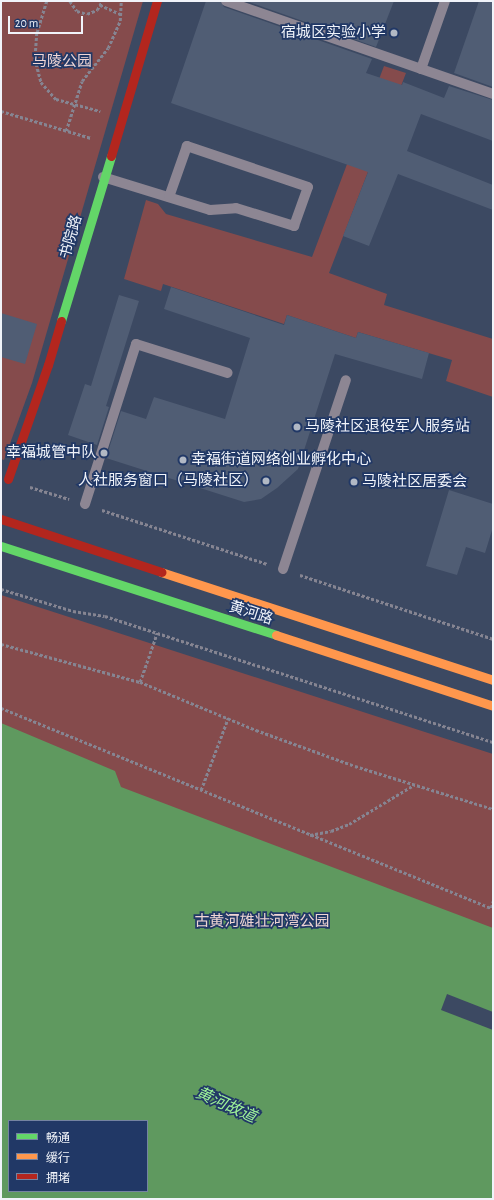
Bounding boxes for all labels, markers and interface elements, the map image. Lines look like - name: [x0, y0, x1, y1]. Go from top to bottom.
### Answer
- scale bar: [10, 8, 85, 34]
- text: 20 m: [15, 17, 38, 29]
- place label: 宿城区实验小学: [281, 24, 386, 42]
- marker: 宿城区实验小学: [389, 28, 399, 38]
- park label: 马陵公园: [32, 53, 92, 71]
- street label: 书院路: [56, 213, 86, 261]
- place label: 马陵社区退役军人服务站: [305, 418, 470, 436]
- marker: 马陵社区退役军人服务站: [292, 422, 302, 432]
- place label: 幸福城管中队: [6, 444, 96, 462]
- marker: 幸福城管中队: [99, 448, 109, 458]
- place label: 幸福街道网络创业孵化中心: [191, 451, 371, 469]
- marker: 幸福街道网络创业孵化中心: [178, 455, 188, 465]
- place label: 人社服务窗口（马陵社区）: [78, 472, 258, 490]
- place label: 马陵社区居委会: [362, 473, 467, 491]
- marker: 人社服务窗口（马陵社区）: [261, 476, 271, 486]
- marker: 马陵社区居委会: [349, 477, 359, 487]
- street label: 黄河路: [227, 597, 275, 629]
- park label: 古黄河雄壮河湾公园: [195, 913, 329, 931]
- water label: 黄河故道: [193, 1083, 259, 1127]
- legend: [8, 1120, 148, 1192]
- text: 畅通: [46, 1132, 70, 1144]
- text: 缓行: [46, 1152, 70, 1164]
- text: 拥堵: [46, 1172, 70, 1184]

